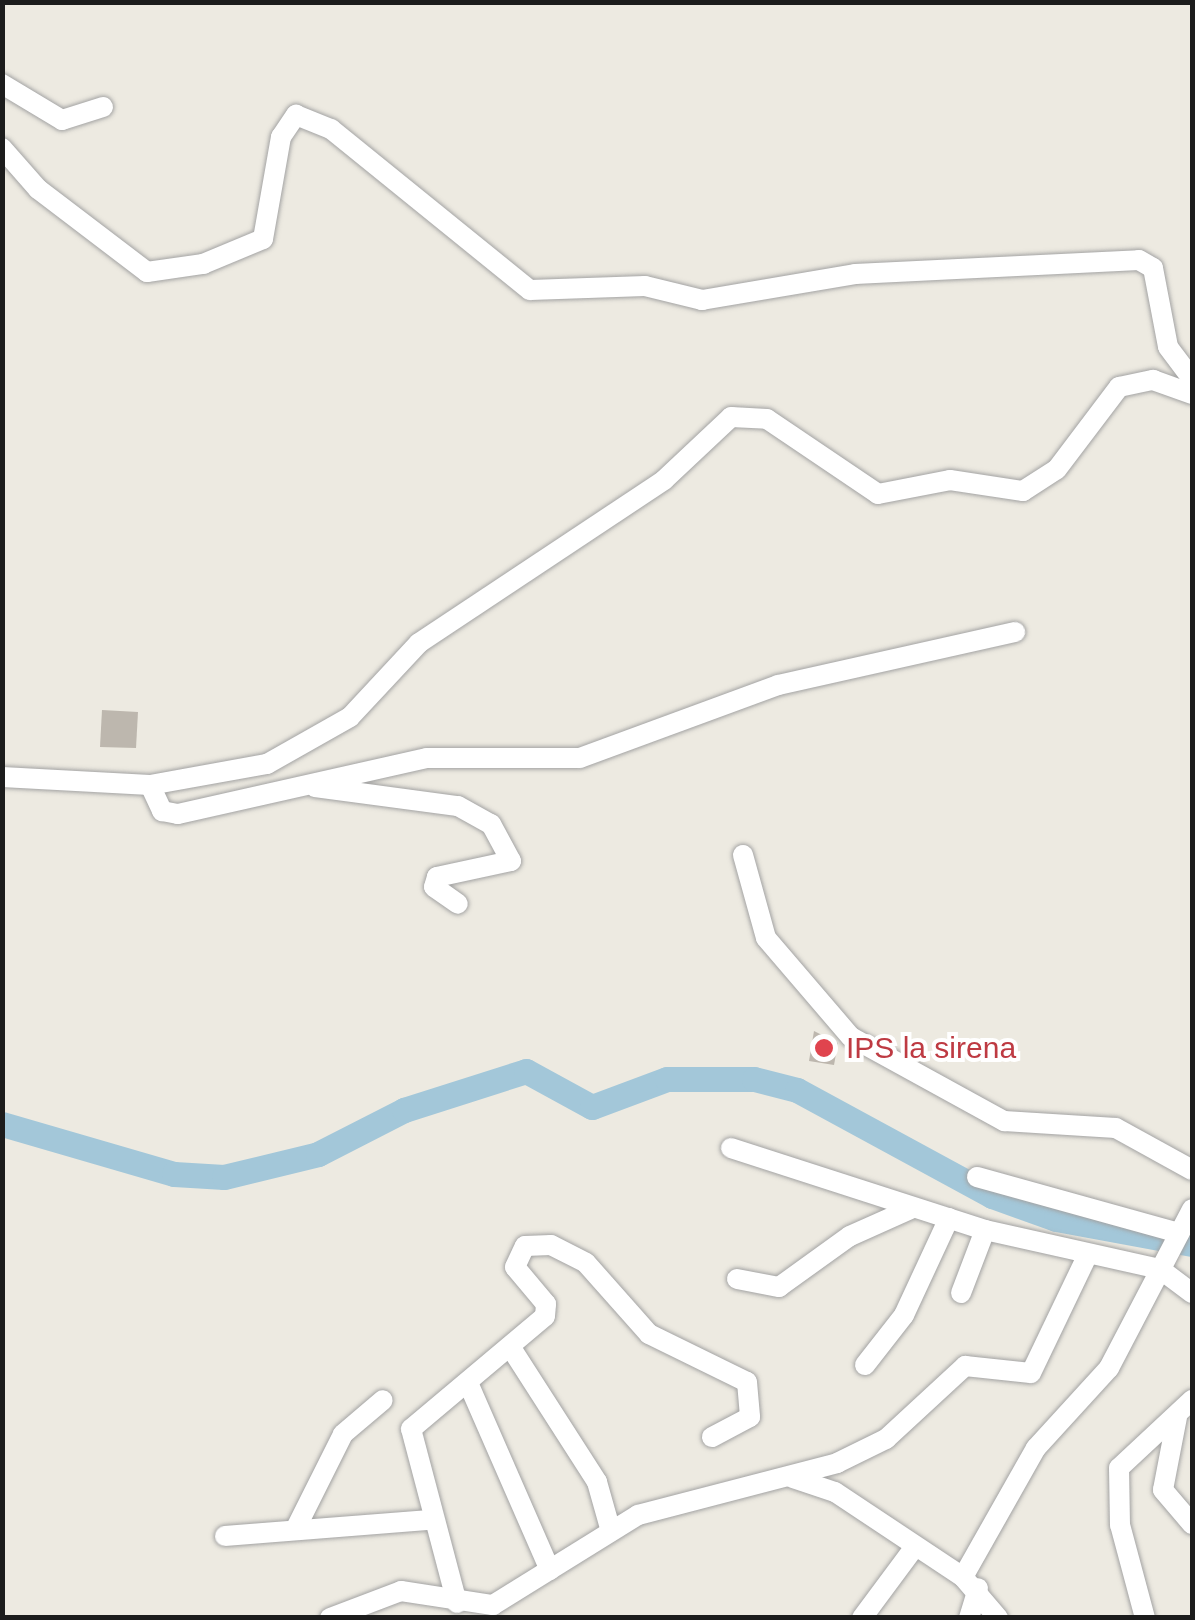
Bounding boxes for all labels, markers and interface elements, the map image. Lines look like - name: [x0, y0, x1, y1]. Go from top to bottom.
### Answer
- place label: IPS la sirena: [846, 1030, 1016, 1066]
- marker: IPS la sirena: [811, 1035, 837, 1061]

